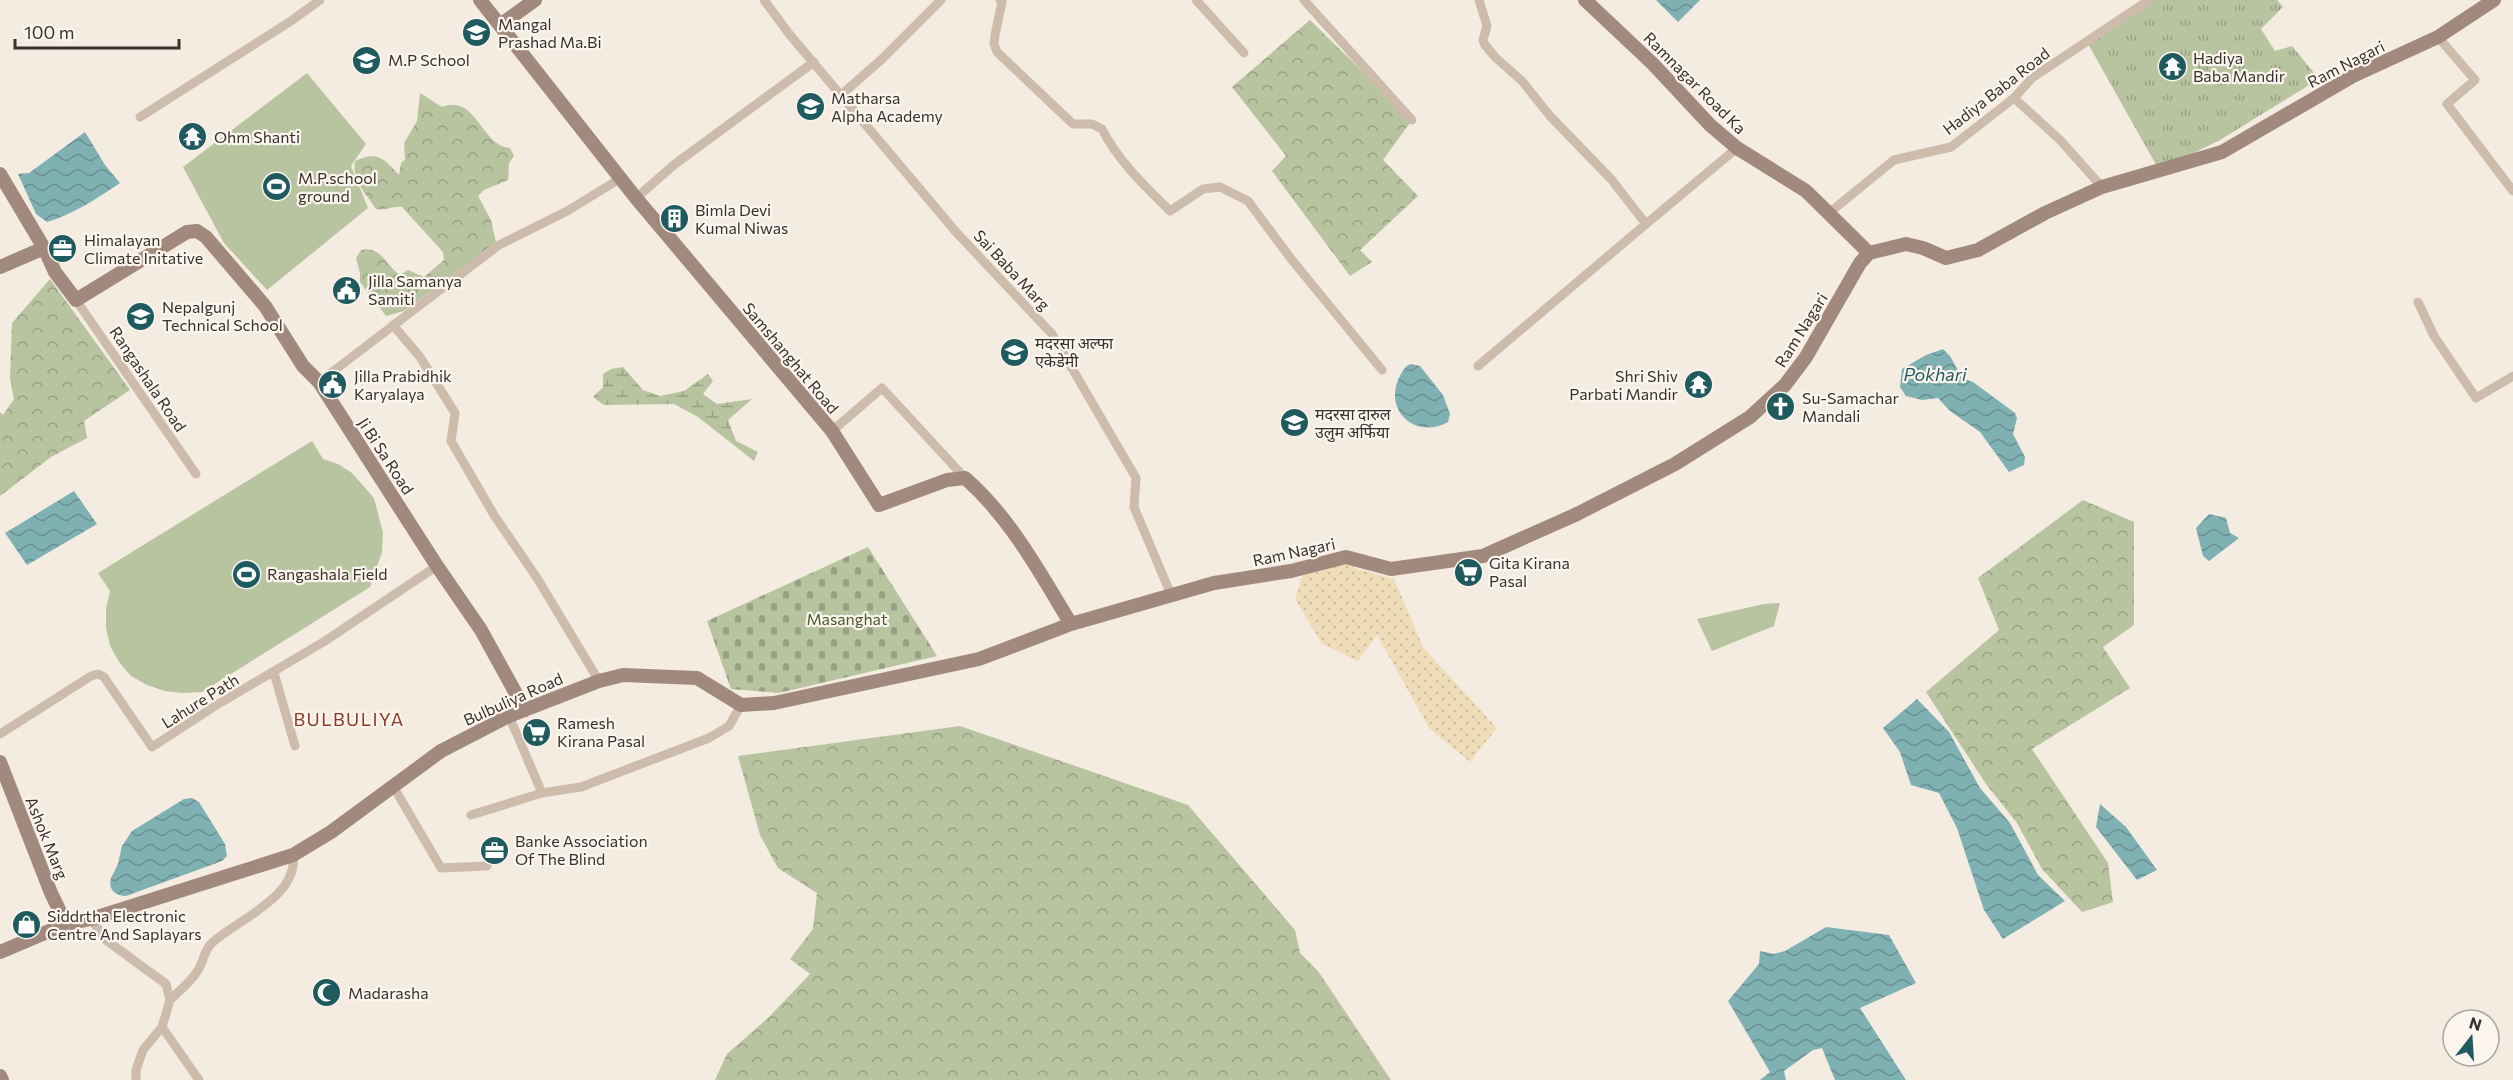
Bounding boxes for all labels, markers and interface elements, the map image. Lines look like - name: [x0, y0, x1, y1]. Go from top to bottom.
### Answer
- scale bar: [15, 12, 178, 50]
- place label: Mangal Prashad Ma.Bi: [498, 14, 602, 51]
- school or university icon: Mangal Prashad Ma.Bi: [461, 17, 493, 49]
- text: 100 m: [24, 21, 74, 43]
- street label: Ramnagar Road Ka: [1640, 28, 1750, 138]
- street label: Ram Nagari: [2304, 36, 2387, 91]
- street label: Hadiya Baba Road: [1939, 43, 2053, 138]
- school or university icon: M.P School: [351, 44, 383, 76]
- place label: Hadiya Baba Mandir: [2193, 48, 2286, 85]
- place label: M.P School: [388, 50, 470, 69]
- temple icon: Hadiya Baba Mandir: [2156, 51, 2188, 83]
- place label: Matharsa Alpha Academy: [831, 88, 943, 125]
- school or university icon: Matharsa Alpha Academy: [794, 91, 826, 123]
- temple icon: Ohm Shanti: [177, 121, 209, 153]
- place label: Ohm Shanti: [214, 127, 300, 146]
- place label: M.P.school ground: [298, 168, 377, 205]
- sports icon: M.P.school ground: [261, 171, 293, 203]
- place label: Bimla Devi Kumal Niwas: [695, 200, 788, 237]
- building icon: Bimla Devi Kumal Niwas: [658, 203, 690, 235]
- street label: Sai Baba Marg: [970, 225, 1055, 314]
- place label: Himalayan Climate Initative: [84, 230, 203, 267]
- office icon: Himalayan Climate Initative: [47, 233, 79, 265]
- place label: Jilla Samanya Samiti: [368, 271, 462, 308]
- public building icon: Jilla Samanya Samiti: [331, 274, 363, 306]
- street label: Ram Nagari: [1770, 289, 1831, 370]
- place label: Nepalgunj Technical School: [162, 297, 283, 334]
- street label: Samshanghat Road: [739, 298, 843, 417]
- school or university icon: Nepalgunj Technical School: [125, 300, 157, 332]
- street label: Rangashala Road: [106, 322, 191, 435]
- place label: मदरसा अल्फा एकेडेमी: [1035, 333, 1114, 370]
- school or university icon: मदरसा अल्फा एकेडेमी: [998, 336, 1030, 368]
- water label: Pokhari: [1903, 363, 1968, 385]
- place label: Jilla Prabidhik Karyalaya: [354, 366, 452, 403]
- place label: Shri Shiv Parbati Mandir: [1569, 366, 1679, 403]
- public building icon: Jilla Prabidhik Karyalaya: [317, 369, 349, 401]
- temple icon: Shri Shiv Parbati Mandir: [1683, 369, 1715, 401]
- place label: Su-Samachar Mandali: [1802, 388, 1900, 425]
- church icon: Su-Samachar Mandali: [1765, 391, 1797, 423]
- place label: मदरसा दारुल उलुम अर्फिया: [1315, 404, 1392, 443]
- school or university icon: मदरसा दारुल उलुम अर्फिया: [1278, 407, 1310, 439]
- street label: Ji Bi Sa Road: [355, 414, 418, 498]
- street label: Ram Nagari: [1251, 533, 1337, 570]
- place label: Gita Kirana Pasal: [1489, 553, 1570, 590]
- supermarket icon: Gita Kirana Pasal: [1452, 556, 1484, 588]
- sports icon: Rangashala Field: [230, 558, 262, 590]
- place label: Rangashala Field: [267, 564, 387, 583]
- park label: Masanghat: [806, 609, 888, 628]
- street label: Bulbuliya Road: [460, 668, 565, 729]
- street label: Lahure Path: [158, 669, 242, 732]
- district label: BULBULIYA: [293, 708, 405, 730]
- place label: Ramesh Kirana Pasal: [557, 713, 645, 750]
- supermarket icon: Ramesh Kirana Pasal: [520, 716, 552, 748]
- street label: Ashok Marg: [22, 794, 73, 882]
- place label: Banke Association Of The Blind: [515, 831, 648, 868]
- office icon: Banke Association Of The Blind: [478, 834, 510, 866]
- place label: Siddrtha Electronic Centre And Saplayars: [47, 906, 202, 943]
- shop icon: Siddrtha Electronic Centre And Saplayars: [10, 909, 42, 941]
- mosque icon: Madarasha: [311, 977, 343, 1009]
- place label: Madarasha: [348, 983, 429, 1002]
- north arrow: [2441, 1008, 2501, 1068]
- text: N: [2467, 1012, 2484, 1034]

